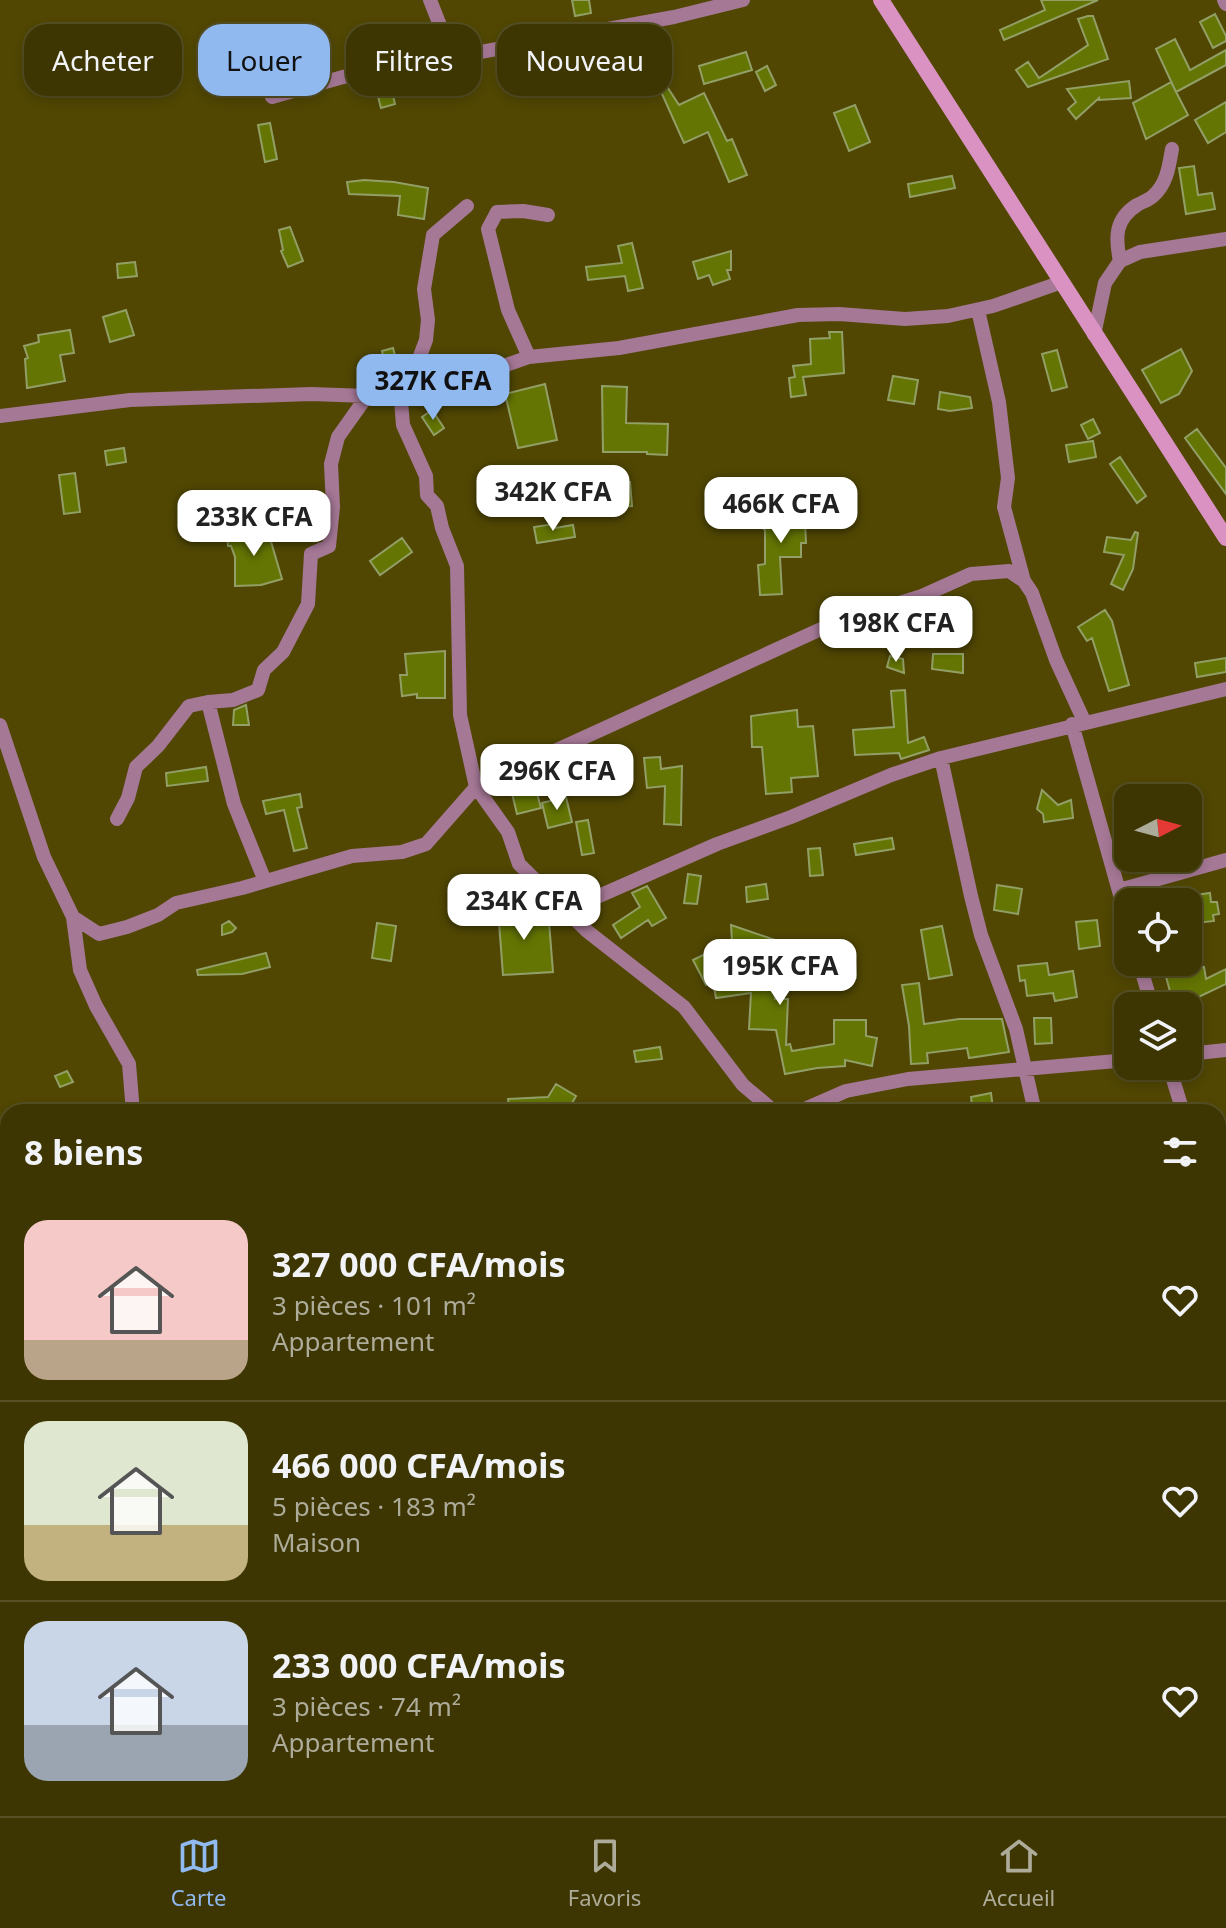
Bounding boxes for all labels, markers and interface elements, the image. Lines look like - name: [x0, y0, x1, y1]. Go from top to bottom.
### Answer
- chip: Acheter: [24, 24, 182, 96]
- chip: Louer: [198, 24, 330, 96]
- chip: Filtres: [346, 24, 481, 96]
- chip: Nouveau: [497, 24, 672, 96]
- pin: 327K CFA: [350, 354, 516, 422]
- text: 327K CFA: [374, 362, 492, 398]
- pin: 342K CFA: [470, 465, 636, 533]
- text: 342K CFA: [494, 473, 612, 509]
- pin: 466K CFA: [698, 477, 864, 545]
- text: 466K CFA: [722, 485, 840, 521]
- pin: 233K CFA: [171, 490, 337, 558]
- text: 233K CFA: [195, 498, 313, 534]
- pin: 198K CFA: [813, 596, 979, 664]
- text: 198K CFA: [837, 604, 955, 640]
- pin: 296K CFA: [474, 744, 640, 812]
- text: 296K CFA: [498, 752, 616, 788]
- north arrow: [1114, 784, 1202, 872]
- map controls: [1114, 784, 1202, 1080]
- pin: 234K CFA: [441, 874, 607, 942]
- text: 234K CFA: [465, 882, 583, 918]
- button: locate: [1114, 888, 1202, 976]
- pin: 195K CFA: [697, 939, 863, 1007]
- text: 195K CFA: [721, 947, 839, 983]
- button: layers: [1114, 992, 1202, 1080]
- text: 8 biens: [24, 1129, 143, 1175]
- icon: filters: [1158, 1130, 1202, 1174]
- text: 327 000 CFA/mois: [272, 1241, 565, 1287]
- icon: home: [88, 1252, 184, 1348]
- icon: heart: [1158, 1278, 1202, 1322]
- text: 3 pièces · 101 m²: [272, 1287, 476, 1323]
- text: Appartement: [272, 1323, 434, 1359]
- text: 466 000 CFA/mois: [272, 1442, 565, 1488]
- icon: home: [88, 1453, 184, 1549]
- icon: heart: [1158, 1479, 1202, 1523]
- text: 5 pièces · 183 m²: [272, 1488, 476, 1524]
- text: Maison: [272, 1524, 361, 1560]
- text: 233 000 CFA/mois: [272, 1642, 565, 1688]
- icon: home: [88, 1653, 184, 1749]
- icon: heart: [1158, 1679, 1202, 1723]
- text: 3 pièces · 74 m²: [272, 1688, 461, 1724]
- text: Appartement: [272, 1724, 434, 1760]
- tab: Carte: [171, 1834, 226, 1912]
- tab: Favoris: [568, 1834, 641, 1912]
- tab: Accueil: [983, 1834, 1055, 1912]

